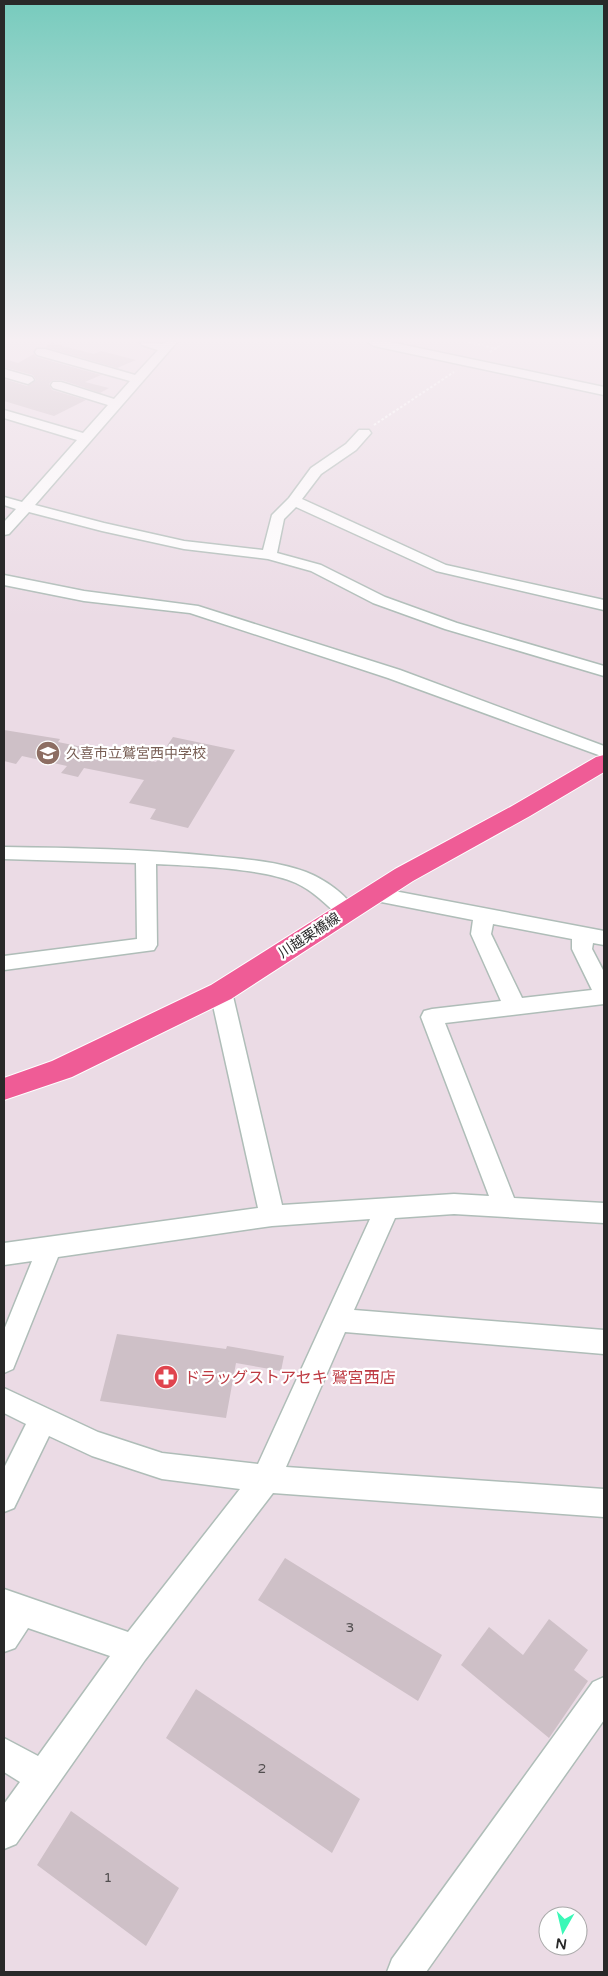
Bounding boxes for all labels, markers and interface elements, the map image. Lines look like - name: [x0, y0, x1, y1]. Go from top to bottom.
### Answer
- school or university icon: 久喜市立鷲宮西中学校: [35, 740, 61, 766]
- place label: 久喜市立鷲宮西中学校: [66, 745, 206, 762]
- street label: 川越栗橋線: [275, 909, 343, 962]
- pharmacy icon: ドラッグストアセキ 鷲宮西店: [153, 1364, 179, 1390]
- place label: ドラッグストアセキ 鷲宮西店: [184, 1368, 396, 1388]
- house number: 3: [346, 1619, 354, 1636]
- house number: 2: [258, 1760, 266, 1777]
- house number: 1: [104, 1869, 112, 1886]
- north arrow: [538, 1906, 588, 1956]
- text: N: [555, 1934, 568, 1953]

